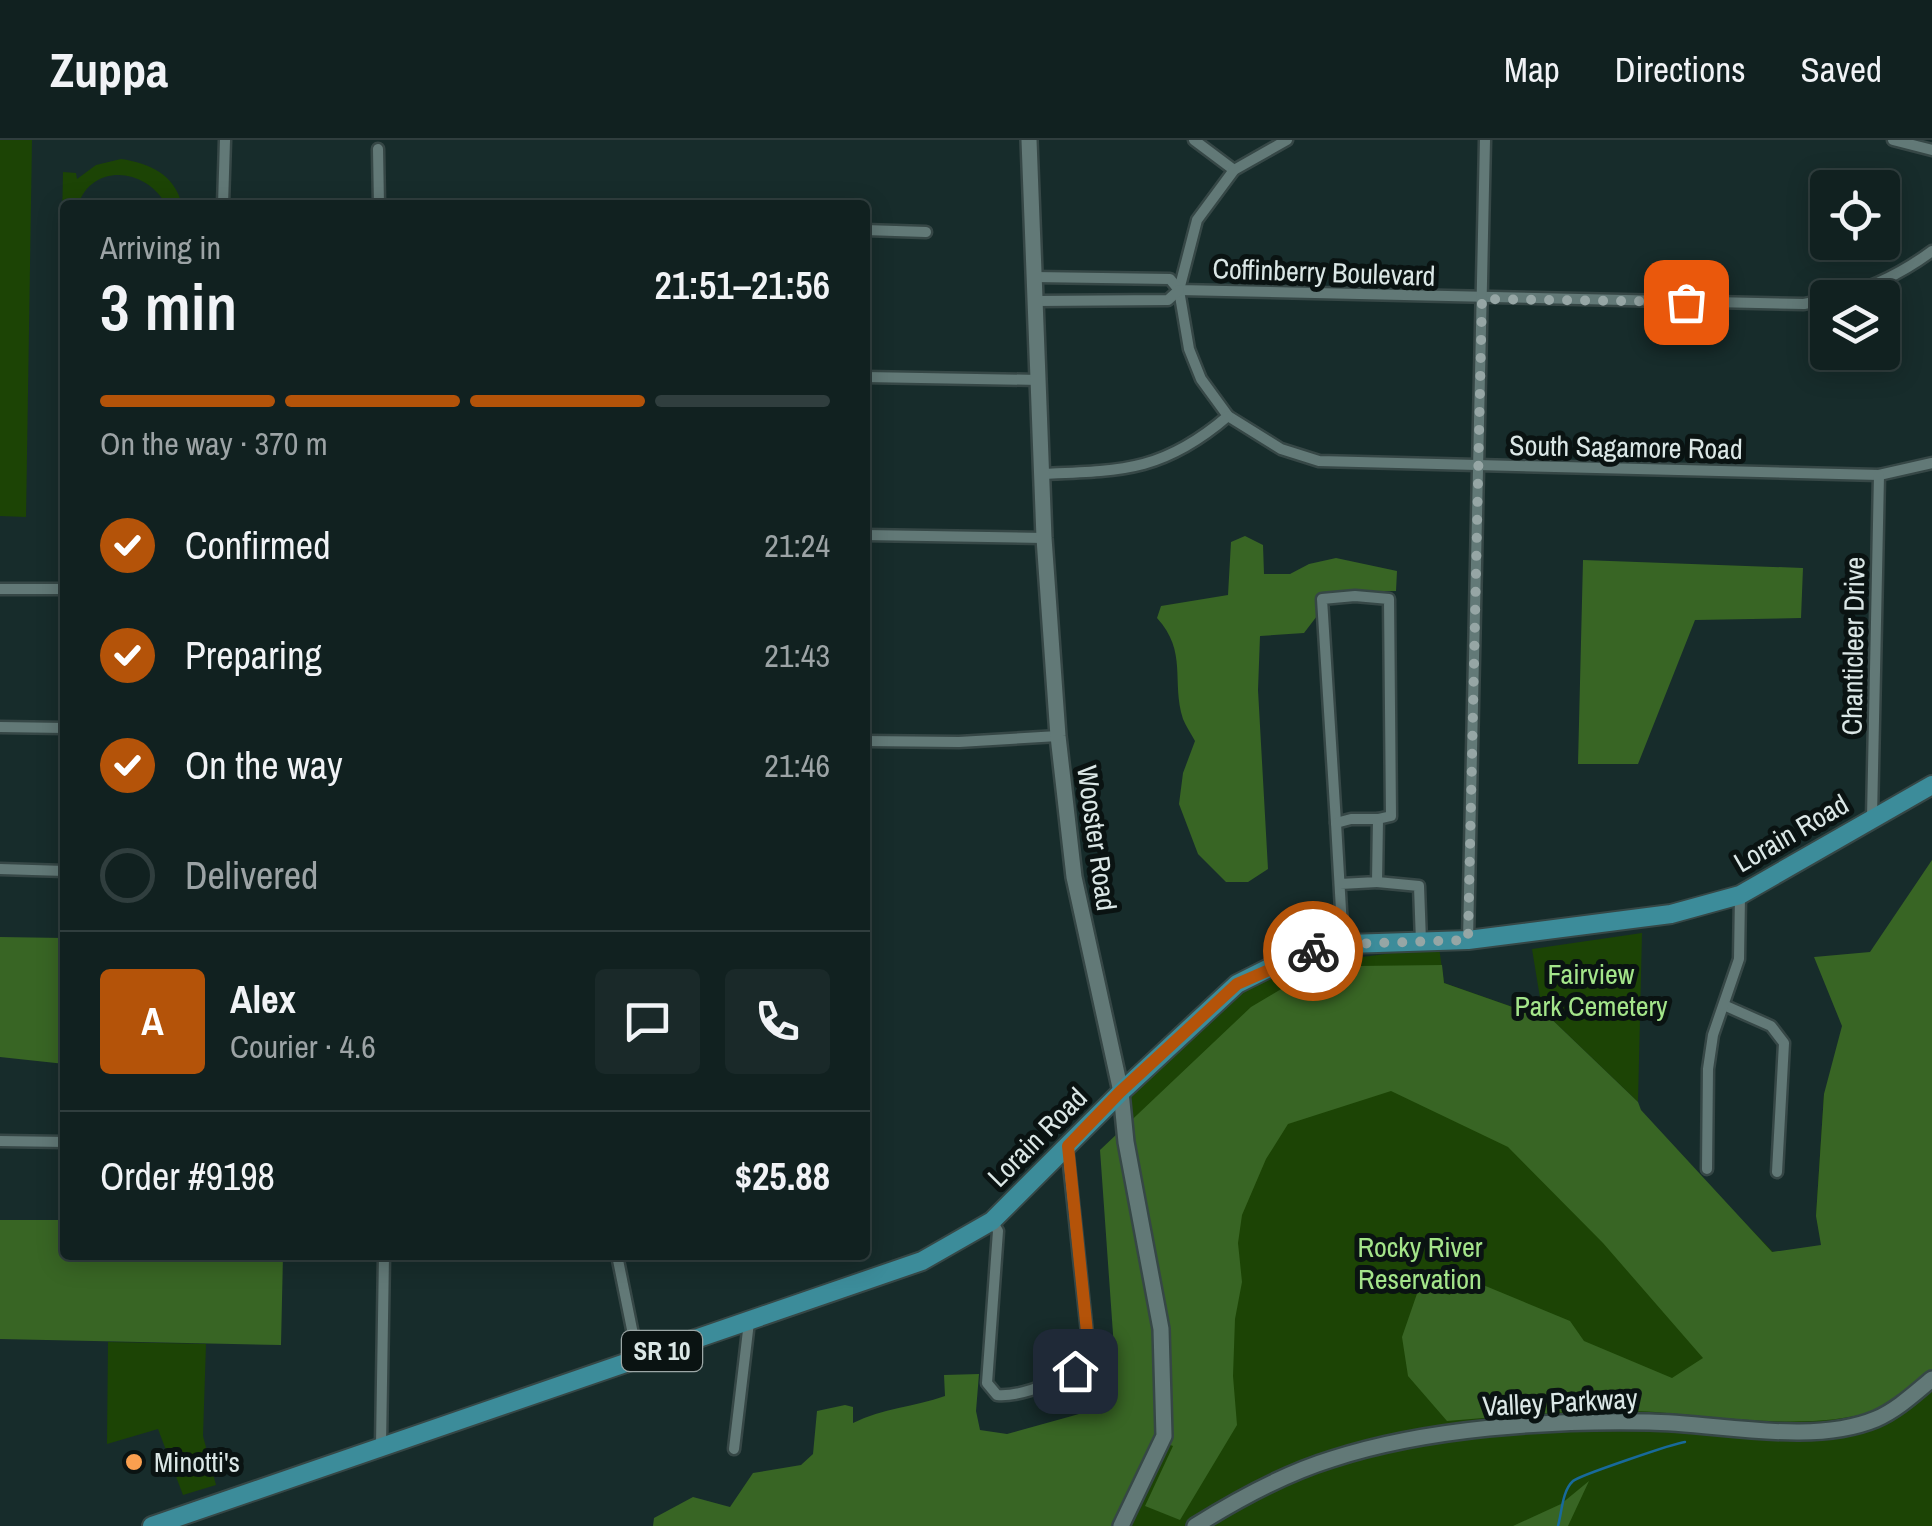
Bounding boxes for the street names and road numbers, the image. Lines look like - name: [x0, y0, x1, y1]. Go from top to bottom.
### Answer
- street label: Coffinberry Boulevard: [1212, 249, 1436, 295]
- street label: South Sagamore Road: [1509, 426, 1743, 468]
- street label: Chanticleer Drive: [1832, 556, 1874, 736]
- street label: Wooster Road: [1068, 763, 1126, 913]
- street label: Lorain Road: [1727, 785, 1855, 881]
- street label: Lorain Road: [979, 1079, 1095, 1195]
- road number: SR 10: [622, 1331, 702, 1371]
- street label: Valley Parkway: [1481, 1379, 1639, 1425]

